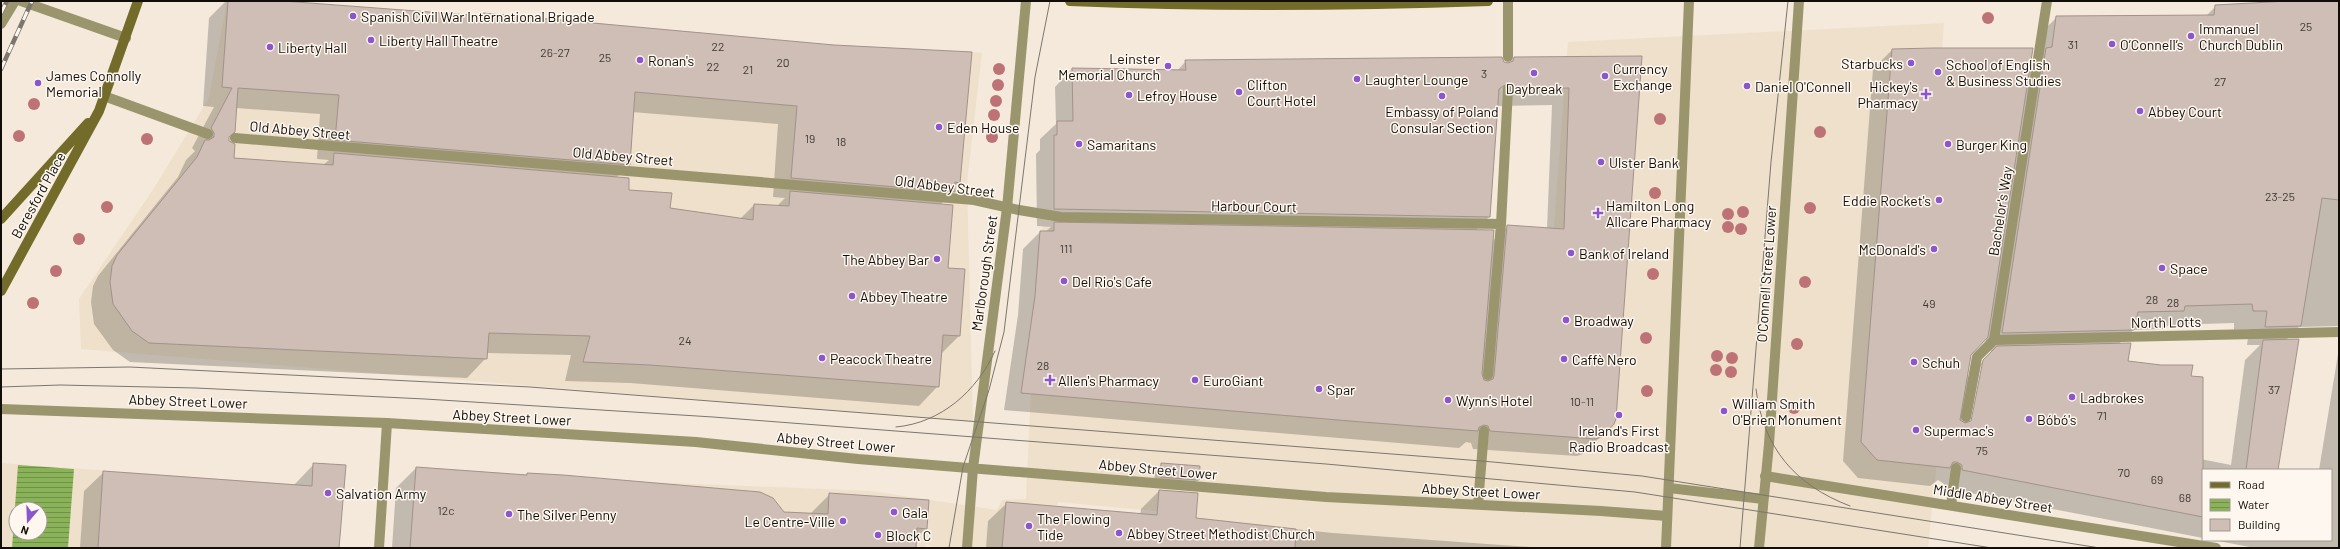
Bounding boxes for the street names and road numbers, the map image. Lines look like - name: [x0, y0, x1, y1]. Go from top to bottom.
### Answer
- street label: Old Abbey Street: [249, 117, 351, 143]
- street label: Old Abbey Street: [572, 143, 674, 169]
- street label: Beresford Place: [7, 149, 69, 241]
- street label: Bachelor's Way: [1985, 164, 2016, 257]
- street label: Old Abbey Street: [894, 171, 996, 201]
- street label: Harbour Court: [1211, 197, 1297, 215]
- street label: O'Connell Street Lower: [1753, 205, 1779, 343]
- street label: Marlborough Street: [967, 214, 1001, 332]
- street label: North Lotts: [2131, 313, 2202, 331]
- street label: Abbey Street Lower: [128, 390, 248, 412]
- street label: Abbey Street Lower: [452, 405, 572, 429]
- street label: Abbey Street Lower: [776, 428, 896, 456]
- street label: Abbey Street Lower: [1098, 455, 1218, 483]
- street label: Abbey Street Lower: [1421, 479, 1541, 503]
- street label: Middle Abbey Street: [1932, 480, 2054, 516]

